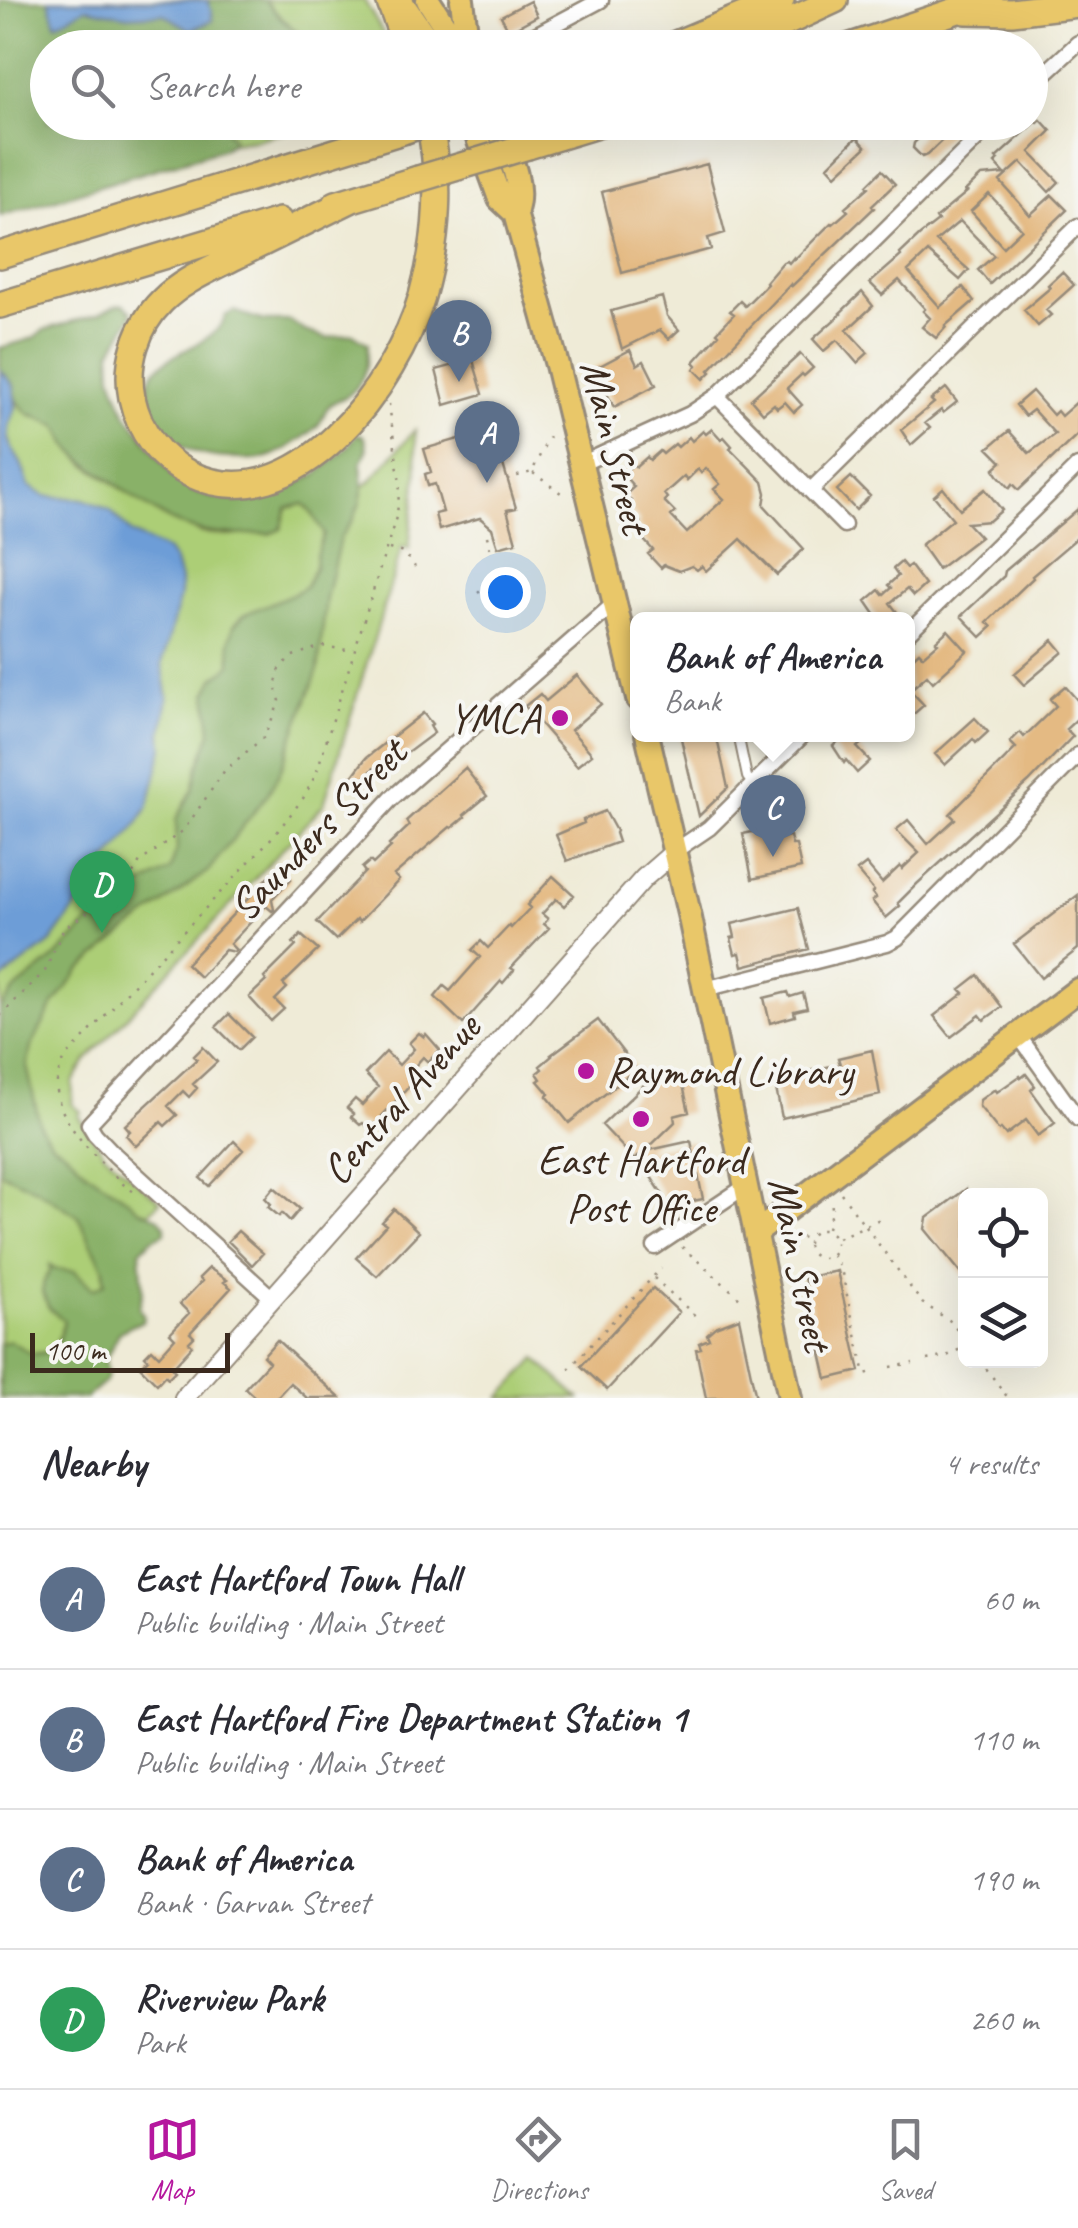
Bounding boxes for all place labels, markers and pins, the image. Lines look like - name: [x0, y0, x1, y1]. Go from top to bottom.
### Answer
- pin: B: [426, 300, 492, 382]
- pin: A: [454, 400, 520, 483]
- place label: YMCA: [449, 692, 542, 745]
- marker: YMCA: [549, 707, 571, 729]
- pin: C: [740, 774, 806, 857]
- pin: D: [70, 850, 134, 933]
- place label: Raymond Library: [606, 1045, 856, 1098]
- marker: Raymond Library: [575, 1060, 597, 1082]
- marker: East Hartford Post Office: [630, 1108, 652, 1130]
- place label: East Hartford Post Office: [537, 1134, 751, 1235]

